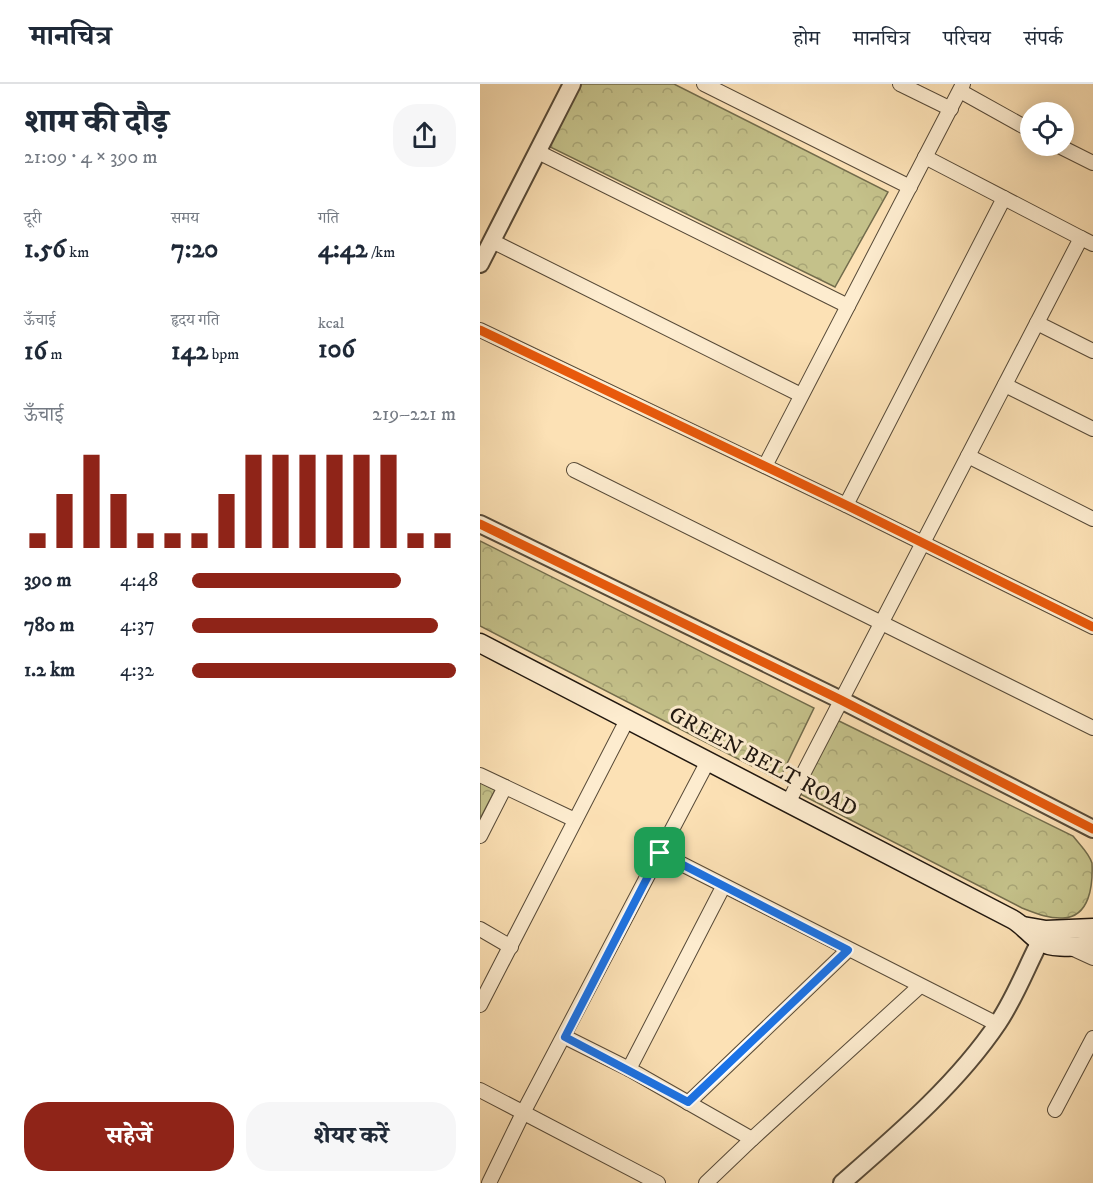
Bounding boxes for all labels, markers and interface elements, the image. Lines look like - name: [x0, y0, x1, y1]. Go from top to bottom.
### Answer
- text: मानचित्र: [30, 19, 112, 54]
- text: होम: [793, 26, 820, 52]
- text: मानचित्र: [853, 26, 910, 52]
- text: परिचय: [943, 26, 991, 52]
- text: संपर्क: [1024, 26, 1063, 52]
- text: शाम की दौड़: [24, 102, 168, 143]
- map controls: [1020, 102, 1074, 156]
- button: locate: [1020, 102, 1074, 156]
- button: share: [393, 104, 456, 167]
- text: 21:09 · 4 × 390 m: [24, 145, 158, 170]
- text: दूरी: [24, 208, 41, 228]
- text: समय: [171, 208, 199, 228]
- text: गति: [318, 208, 339, 228]
- text: 1.56: [24, 233, 66, 266]
- text: 7:20: [171, 233, 218, 266]
- text: 4:42: [318, 233, 368, 266]
- text: km: [66, 242, 89, 262]
- text: /km: [368, 242, 395, 262]
- text: ऊँचाई: [24, 310, 56, 330]
- text: हृदय गति: [171, 310, 219, 330]
- text: kcal: [318, 313, 344, 333]
- text: 106: [318, 333, 355, 366]
- text: 16: [24, 335, 47, 368]
- text: 142: [171, 335, 208, 368]
- text: m: [47, 344, 62, 364]
- text: bpm: [208, 344, 239, 364]
- text: 219–221 m: [372, 402, 456, 427]
- text: ऊँचाई: [24, 403, 63, 428]
- text: 390 m: [24, 568, 72, 593]
- text: 4:48: [120, 568, 158, 593]
- text: 780 m: [24, 613, 75, 638]
- text: 4:37: [120, 613, 155, 638]
- text: 1.2 km: [24, 658, 75, 683]
- text: 4:32: [120, 658, 154, 683]
- street label: GREEN BELT ROAD: [664, 701, 862, 823]
- pin: [634, 827, 685, 878]
- icon: arrive: [643, 836, 676, 869]
- button: सहेजें: [24, 1102, 234, 1171]
- button: शेयर करें: [246, 1102, 456, 1171]

